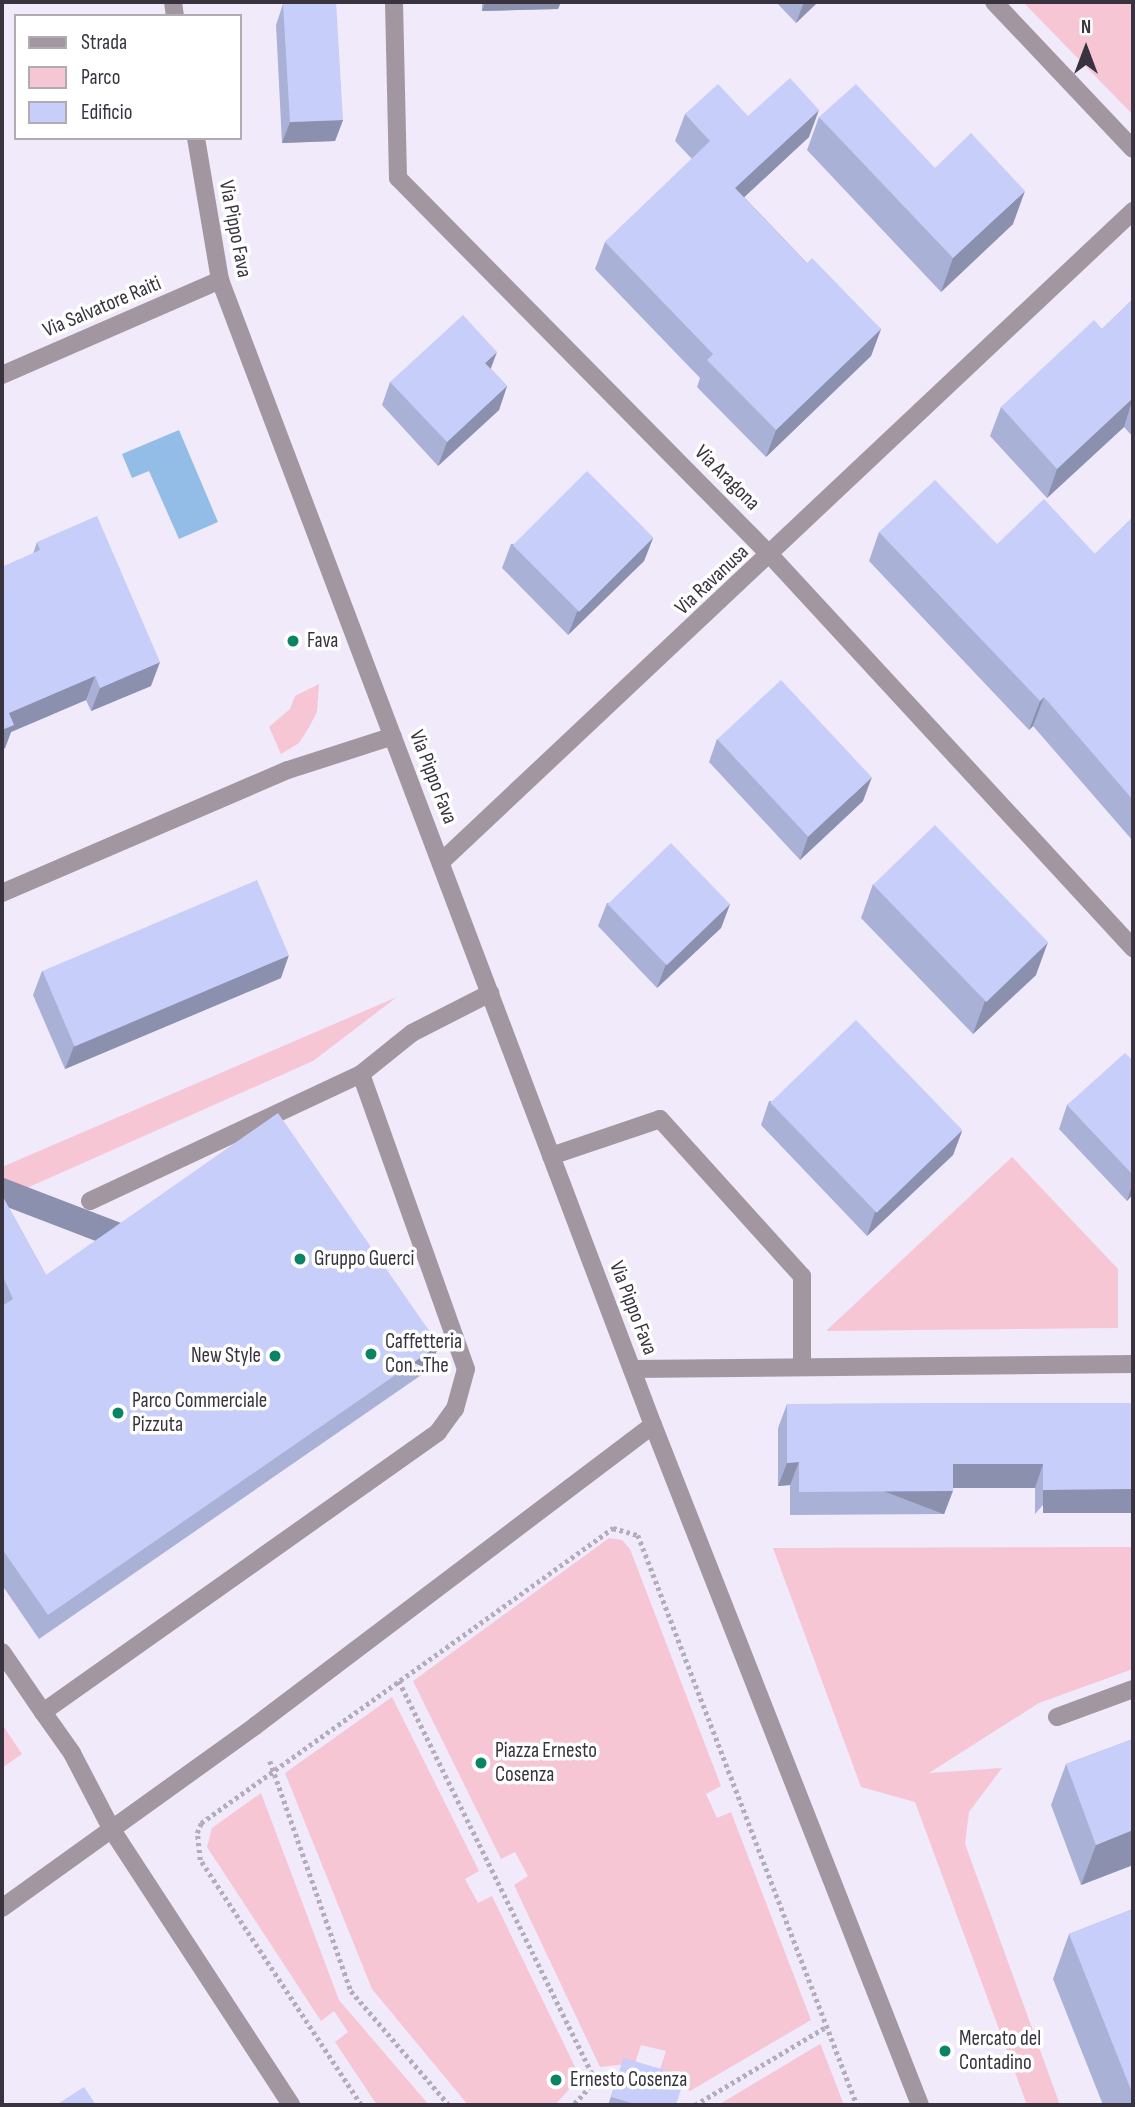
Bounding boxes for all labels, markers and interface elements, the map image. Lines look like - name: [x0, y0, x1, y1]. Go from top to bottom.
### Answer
- legend: [14, 14, 242, 140]
- north arrow: [1051, 14, 1121, 84]
- text: N: [1081, 16, 1091, 39]
- text: Strada: [81, 30, 127, 55]
- text: Parco: [81, 65, 120, 90]
- text: Edificio: [81, 100, 132, 125]
- street label: Via Pippo Fava: [213, 178, 257, 280]
- street label: Via Salvatore Raiti: [39, 271, 165, 343]
- street label: Via Aragona: [689, 440, 765, 516]
- street label: Via Ravanusa: [670, 540, 754, 620]
- place label: Fava: [307, 628, 338, 654]
- marker: Fava: [285, 633, 301, 649]
- street label: Via Pippo Fava: [404, 727, 462, 827]
- place label: Gruppo Guerci: [314, 1246, 415, 1272]
- marker: Gruppo Guerci: [292, 1251, 308, 1267]
- street label: Via Pippo Fava: [604, 1258, 662, 1358]
- place label: Caffetteria Con...The: [385, 1329, 462, 1379]
- place label: New Style: [191, 1343, 261, 1369]
- marker: Caffetteria Con...The: [363, 1346, 379, 1362]
- marker: New Style: [267, 1348, 283, 1364]
- place label: Parco Commerciale Pizzuta: [132, 1388, 267, 1438]
- marker: Parco Commerciale Pizzuta: [110, 1405, 126, 1421]
- place label: Piazza Ernesto Cosenza: [495, 1738, 597, 1788]
- marker: Piazza Ernesto Cosenza: [473, 1755, 489, 1771]
- place label: Mercato del Contadino: [959, 2026, 1041, 2076]
- marker: Mercato del Contadino: [937, 2043, 953, 2059]
- place label: Ernesto Cosenza: [570, 2067, 687, 2093]
- marker: Ernesto Cosenza: [548, 2072, 564, 2088]

